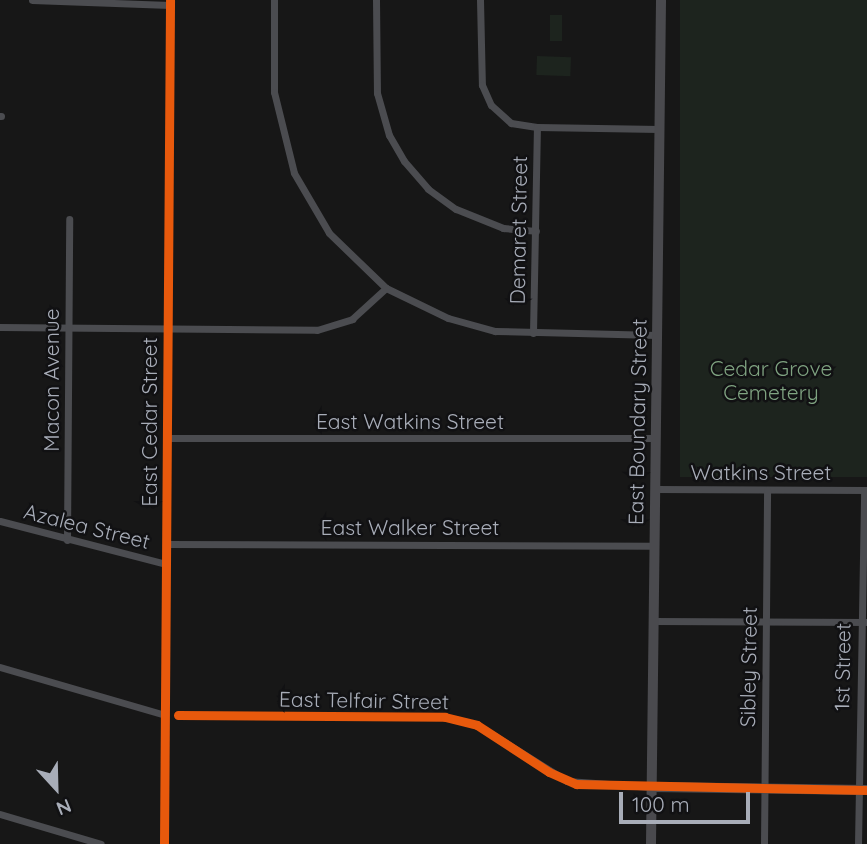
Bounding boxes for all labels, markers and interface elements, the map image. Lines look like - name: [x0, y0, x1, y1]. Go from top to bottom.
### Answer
- street label: Demaret Street: [504, 155, 532, 305]
- street label: Macon Avenue: [38, 308, 64, 452]
- street label: East Boundary Street: [623, 319, 651, 525]
- street label: East Cedar Street: [136, 337, 162, 507]
- park label: Cedar Grove Cemetery: [710, 355, 832, 405]
- street label: East Watkins Street: [316, 408, 504, 434]
- street label: Watkins Street: [691, 459, 831, 485]
- street label: Azalea Street: [21, 498, 153, 554]
- street label: East Walker Street: [321, 514, 499, 540]
- street label: Sibley Street: [734, 607, 762, 727]
- street label: 1st Street: [829, 623, 855, 711]
- street label: East Telfair Street: [279, 686, 449, 714]
- north arrow: [21, 753, 91, 823]
- scale bar: [622, 778, 753, 822]
- text: 100 m: [632, 791, 690, 817]
- text: N: [53, 794, 75, 821]

